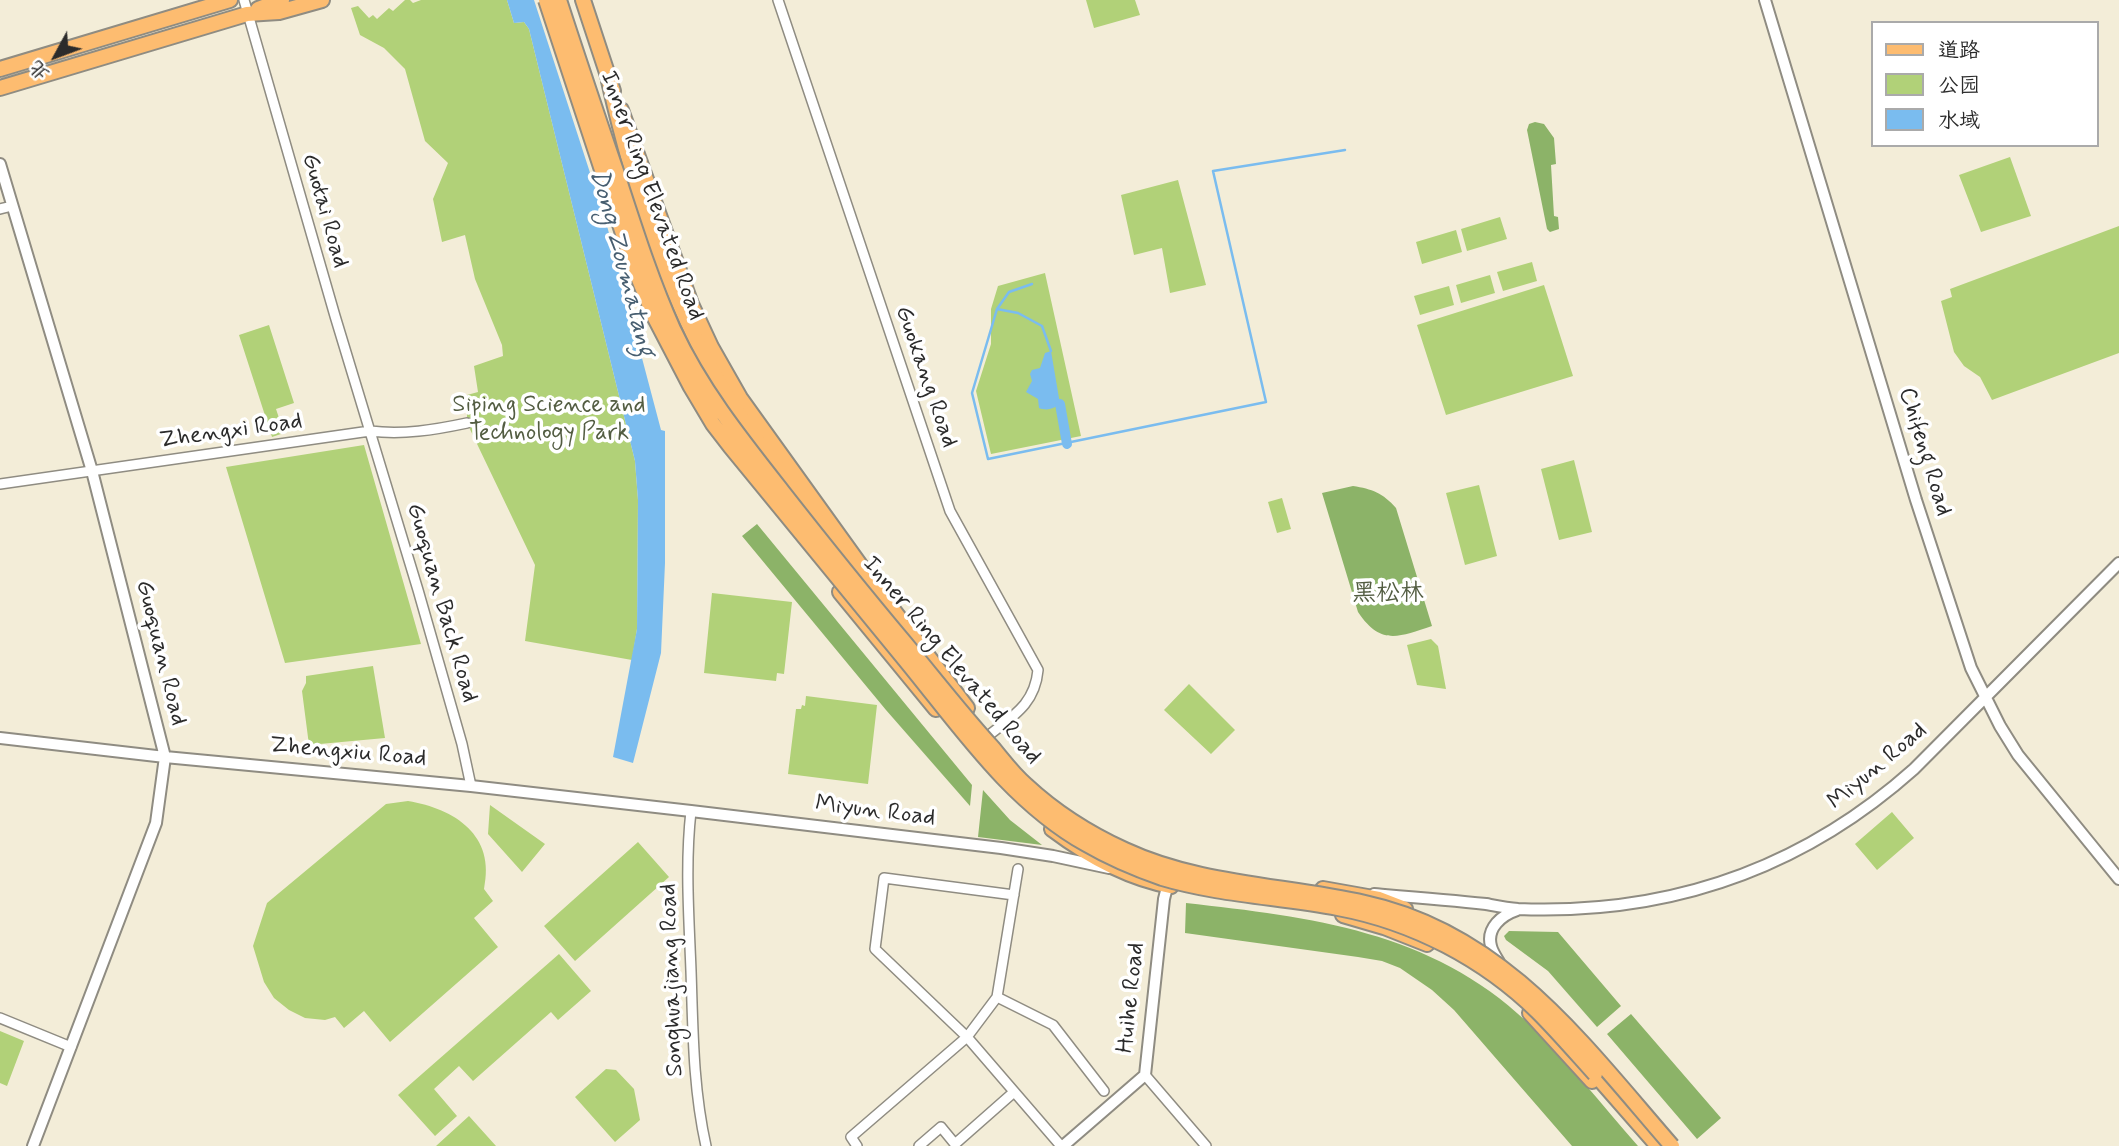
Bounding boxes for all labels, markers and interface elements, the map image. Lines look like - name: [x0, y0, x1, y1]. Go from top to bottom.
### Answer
- north arrow: [21, 21, 91, 91]
- legend: [1870, 21, 2098, 147]
- text: 道路: [1938, 37, 1980, 65]
- text: 北: [24, 55, 55, 85]
- street label: Inner Ring Elevated Road: [592, 67, 710, 325]
- text: 公园: [1938, 72, 1980, 100]
- text: 水域: [1938, 107, 1980, 135]
- street label: Guotai Road: [294, 151, 354, 271]
- water label: Dong Zoumatang: [581, 166, 661, 360]
- street label: Guokang Road: [887, 302, 963, 452]
- street label: Chifeng Road: [1891, 384, 1957, 520]
- park label: Siping Science and Technology Park: [452, 392, 646, 448]
- street label: Zhengxi Road: [158, 408, 304, 456]
- street label: Guoquan Back Road: [399, 500, 483, 706]
- street label: Inner Ring Elevated Road: [855, 551, 1047, 771]
- street label: Guoquan Road: [128, 577, 192, 729]
- park label: 黑松林: [1352, 581, 1424, 609]
- street label: Miyun Road: [1822, 717, 1934, 817]
- street label: Zhengxiu Road: [268, 732, 428, 774]
- street label: Miyun Road: [813, 790, 937, 834]
- street label: Songhuajiang Road: [655, 883, 691, 1077]
- street label: Huihe Road: [1112, 941, 1152, 1055]

